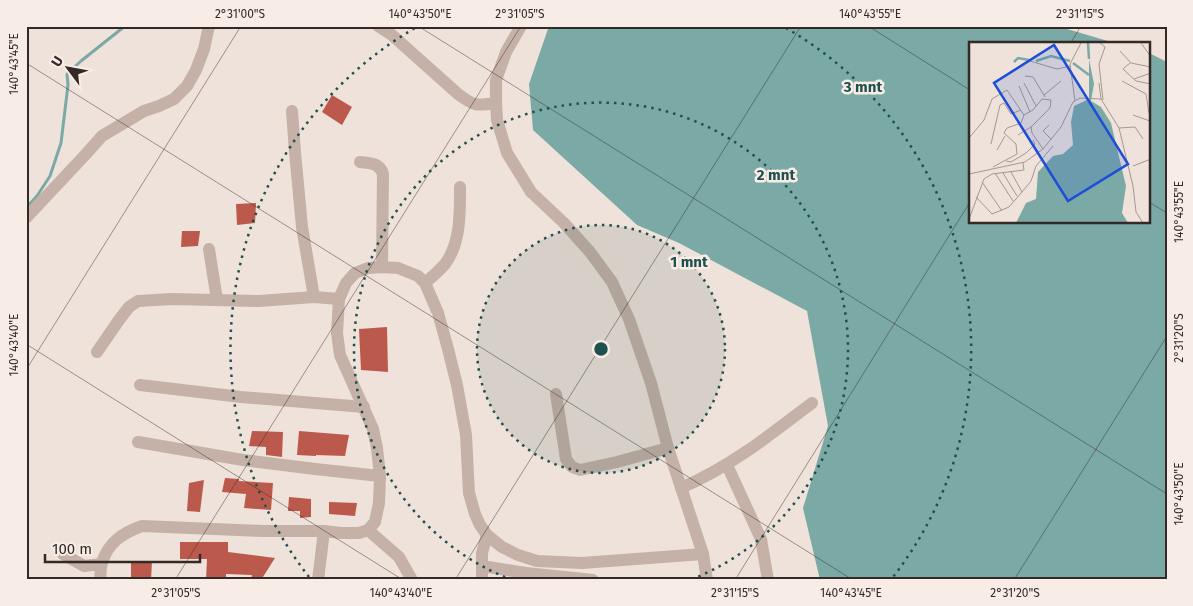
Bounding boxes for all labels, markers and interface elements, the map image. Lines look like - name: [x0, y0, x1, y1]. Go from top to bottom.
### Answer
- text: 2°31'00"S: [215, 7, 266, 21]
- text: 140°43'50"E: [388, 7, 452, 21]
- text: 2°31'05"S: [495, 7, 545, 21]
- text: 140°43'55"E: [839, 7, 901, 21]
- text: 2°31'15"S: [1056, 7, 1104, 21]
- text: 140°43'45"E: [7, 33, 21, 95]
- north arrow: [42, 42, 92, 92]
- inset map: [969, 42, 1150, 224]
- text: U: [48, 53, 67, 70]
- text: 3 mnt: [843, 78, 882, 96]
- text: 2 mnt: [757, 166, 795, 184]
- text: 140°43'55"E: [1172, 181, 1186, 243]
- text: 1 mnt: [670, 253, 708, 271]
- text: 140°43'40"E: [7, 313, 21, 377]
- text: 2°31'20"S: [1172, 313, 1186, 363]
- centre of rings: [592, 340, 610, 358]
- text: 140°43'50"E: [1172, 462, 1186, 526]
- scale bar: [45, 531, 200, 563]
- text: 100 m: [52, 540, 92, 558]
- text: 2°31'05"S: [151, 586, 201, 600]
- text: 140°43'40"E: [369, 586, 433, 600]
- text: 2°31'15"S: [711, 586, 759, 600]
- text: 140°43'45"E: [820, 586, 882, 600]
- text: 2°31'20"S: [990, 586, 1040, 600]

